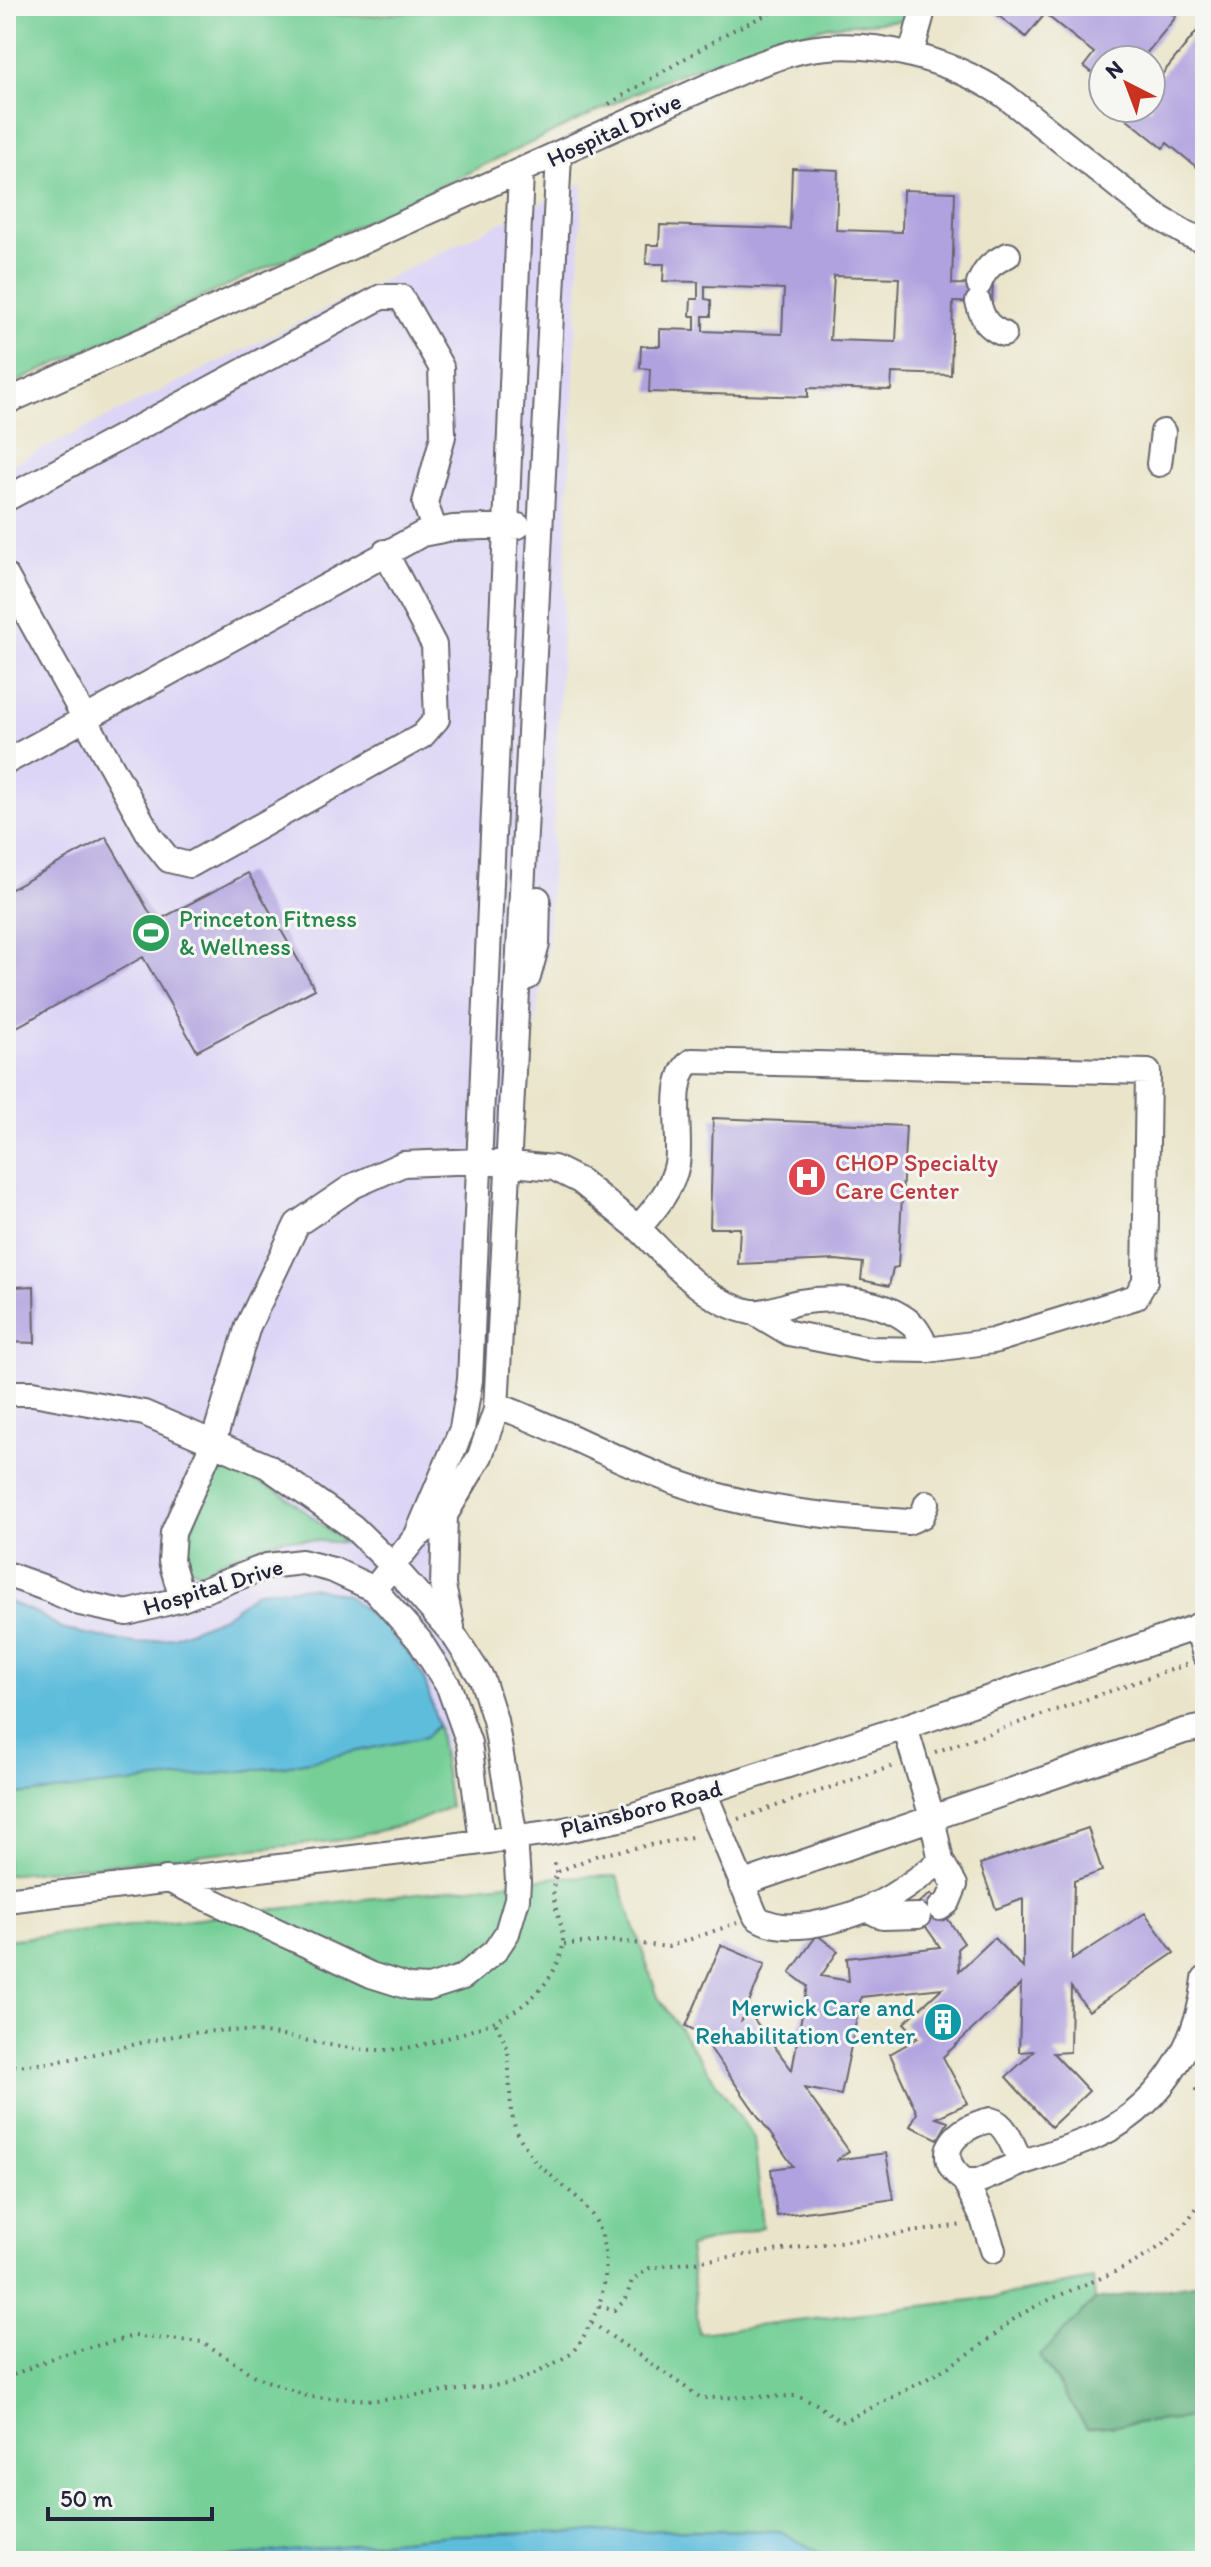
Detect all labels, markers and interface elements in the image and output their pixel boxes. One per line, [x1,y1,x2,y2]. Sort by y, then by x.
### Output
north arrow [1087,44,1167,124]
text: N [1099,55,1129,85]
street label: Hospital Drive [542,86,686,173]
place label: Princeton Fitness & Wellness [179,904,357,961]
sports icon: Princeton Fitness & Wellness [130,912,172,954]
place label: CHOP Specialty Care Center [835,1148,998,1205]
hospital icon: CHOP Specialty Care Center [786,1156,828,1198]
street label: Hospital Drive [139,1551,286,1622]
street label: Plainsboro Road [557,1773,725,1844]
place label: Merwick Care and Rehabilitation Center [695,1993,915,2050]
building icon: Merwick Care and Rehabilitation Center [922,2001,964,2043]
scale bar [48,2471,212,2521]
text: 50 m [60,2484,113,2513]

